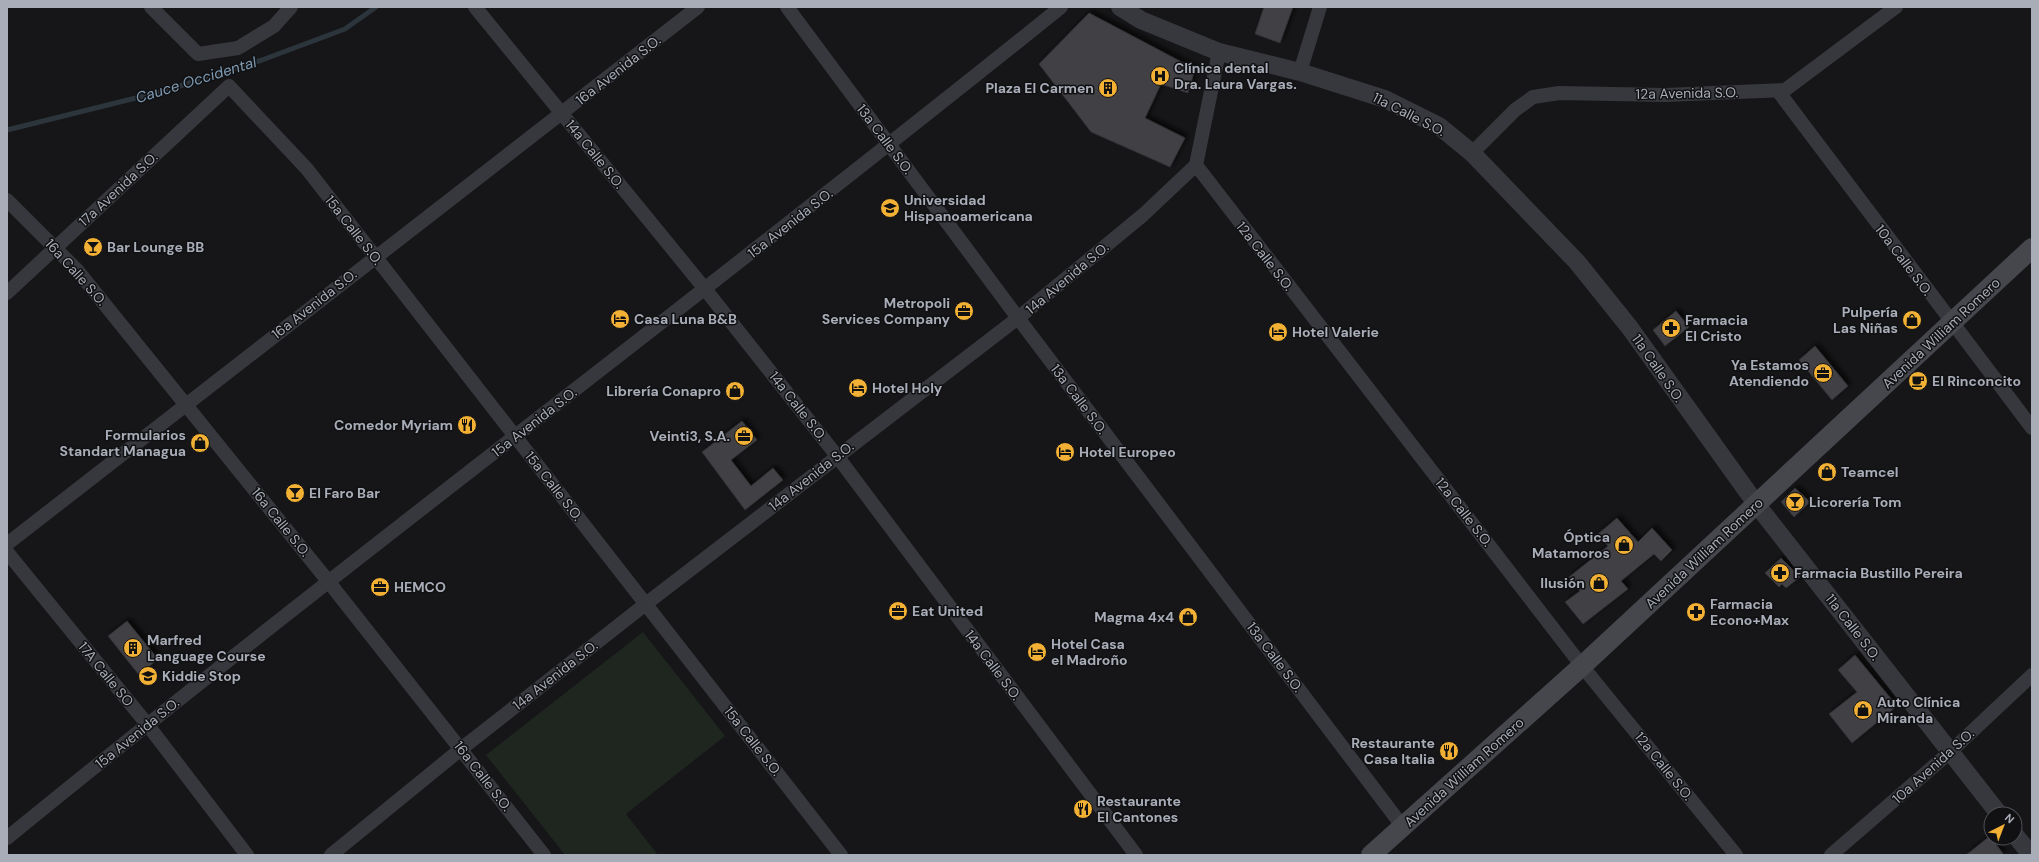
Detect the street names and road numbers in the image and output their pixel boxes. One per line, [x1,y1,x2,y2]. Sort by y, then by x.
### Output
street label: 16a Avenida S.O. [572,31,664,109]
street label: 12a Avenida S.O. [1636,83,1739,103]
street label: 11a Calle S.O. [1370,88,1449,140]
street label: 13a Calle S.O. [853,100,917,178]
street label: 14a Calle S.O. [562,116,628,192]
street label: 17a Avenida S.O. [75,148,161,230]
street label: 15a Avenida S.O. [744,184,836,262]
street label: 15a Calle S.O. [321,192,387,269]
street label: 12a Calle S.O. [1232,218,1298,294]
street label: 10a Calle S.O. [1871,221,1937,299]
street label: 16a Calle S.O. [41,235,111,309]
street label: 14a Avenida S.O. [1022,238,1112,318]
street label: 16a Avenida S.O. [268,265,360,343]
street label: Avenida William Romero [1878,273,2004,393]
street label: 11a Calle S.O. [1628,330,1688,406]
street label: 13a Calle S.O. [1047,360,1111,438]
street label: 14a Calle S.O. [765,368,831,445]
street label: 15a Avenida S.O. [488,383,580,461]
street label: 14a Avenida S.O. [765,437,857,515]
street label: 15a Calle S.O. [521,448,587,525]
street label: 12a Calle S.O. [1431,474,1497,550]
street label: 16a Calle S.O. [248,484,314,560]
street label: Avenida William Romero [1641,493,1767,613]
street label: 11a Calle S.O. [1821,590,1885,664]
street label: 13a Calle S.O. [1243,618,1307,696]
street label: 14a Calle S.O. [961,626,1025,704]
street label: 14a Avenida S.O. [509,636,601,714]
street label: 17A Calle SO [74,638,138,710]
street label: 15a Avenida S.O. [91,693,183,772]
street label: 15a Calle S.O. [720,703,786,780]
street label: Avenida William Romero [1400,713,1528,831]
street label: 10a Avenida S.O. [1888,724,1978,807]
street label: 12a Calle S.O. [1631,728,1697,804]
street label: 16a Calle S.O. [450,737,516,815]

